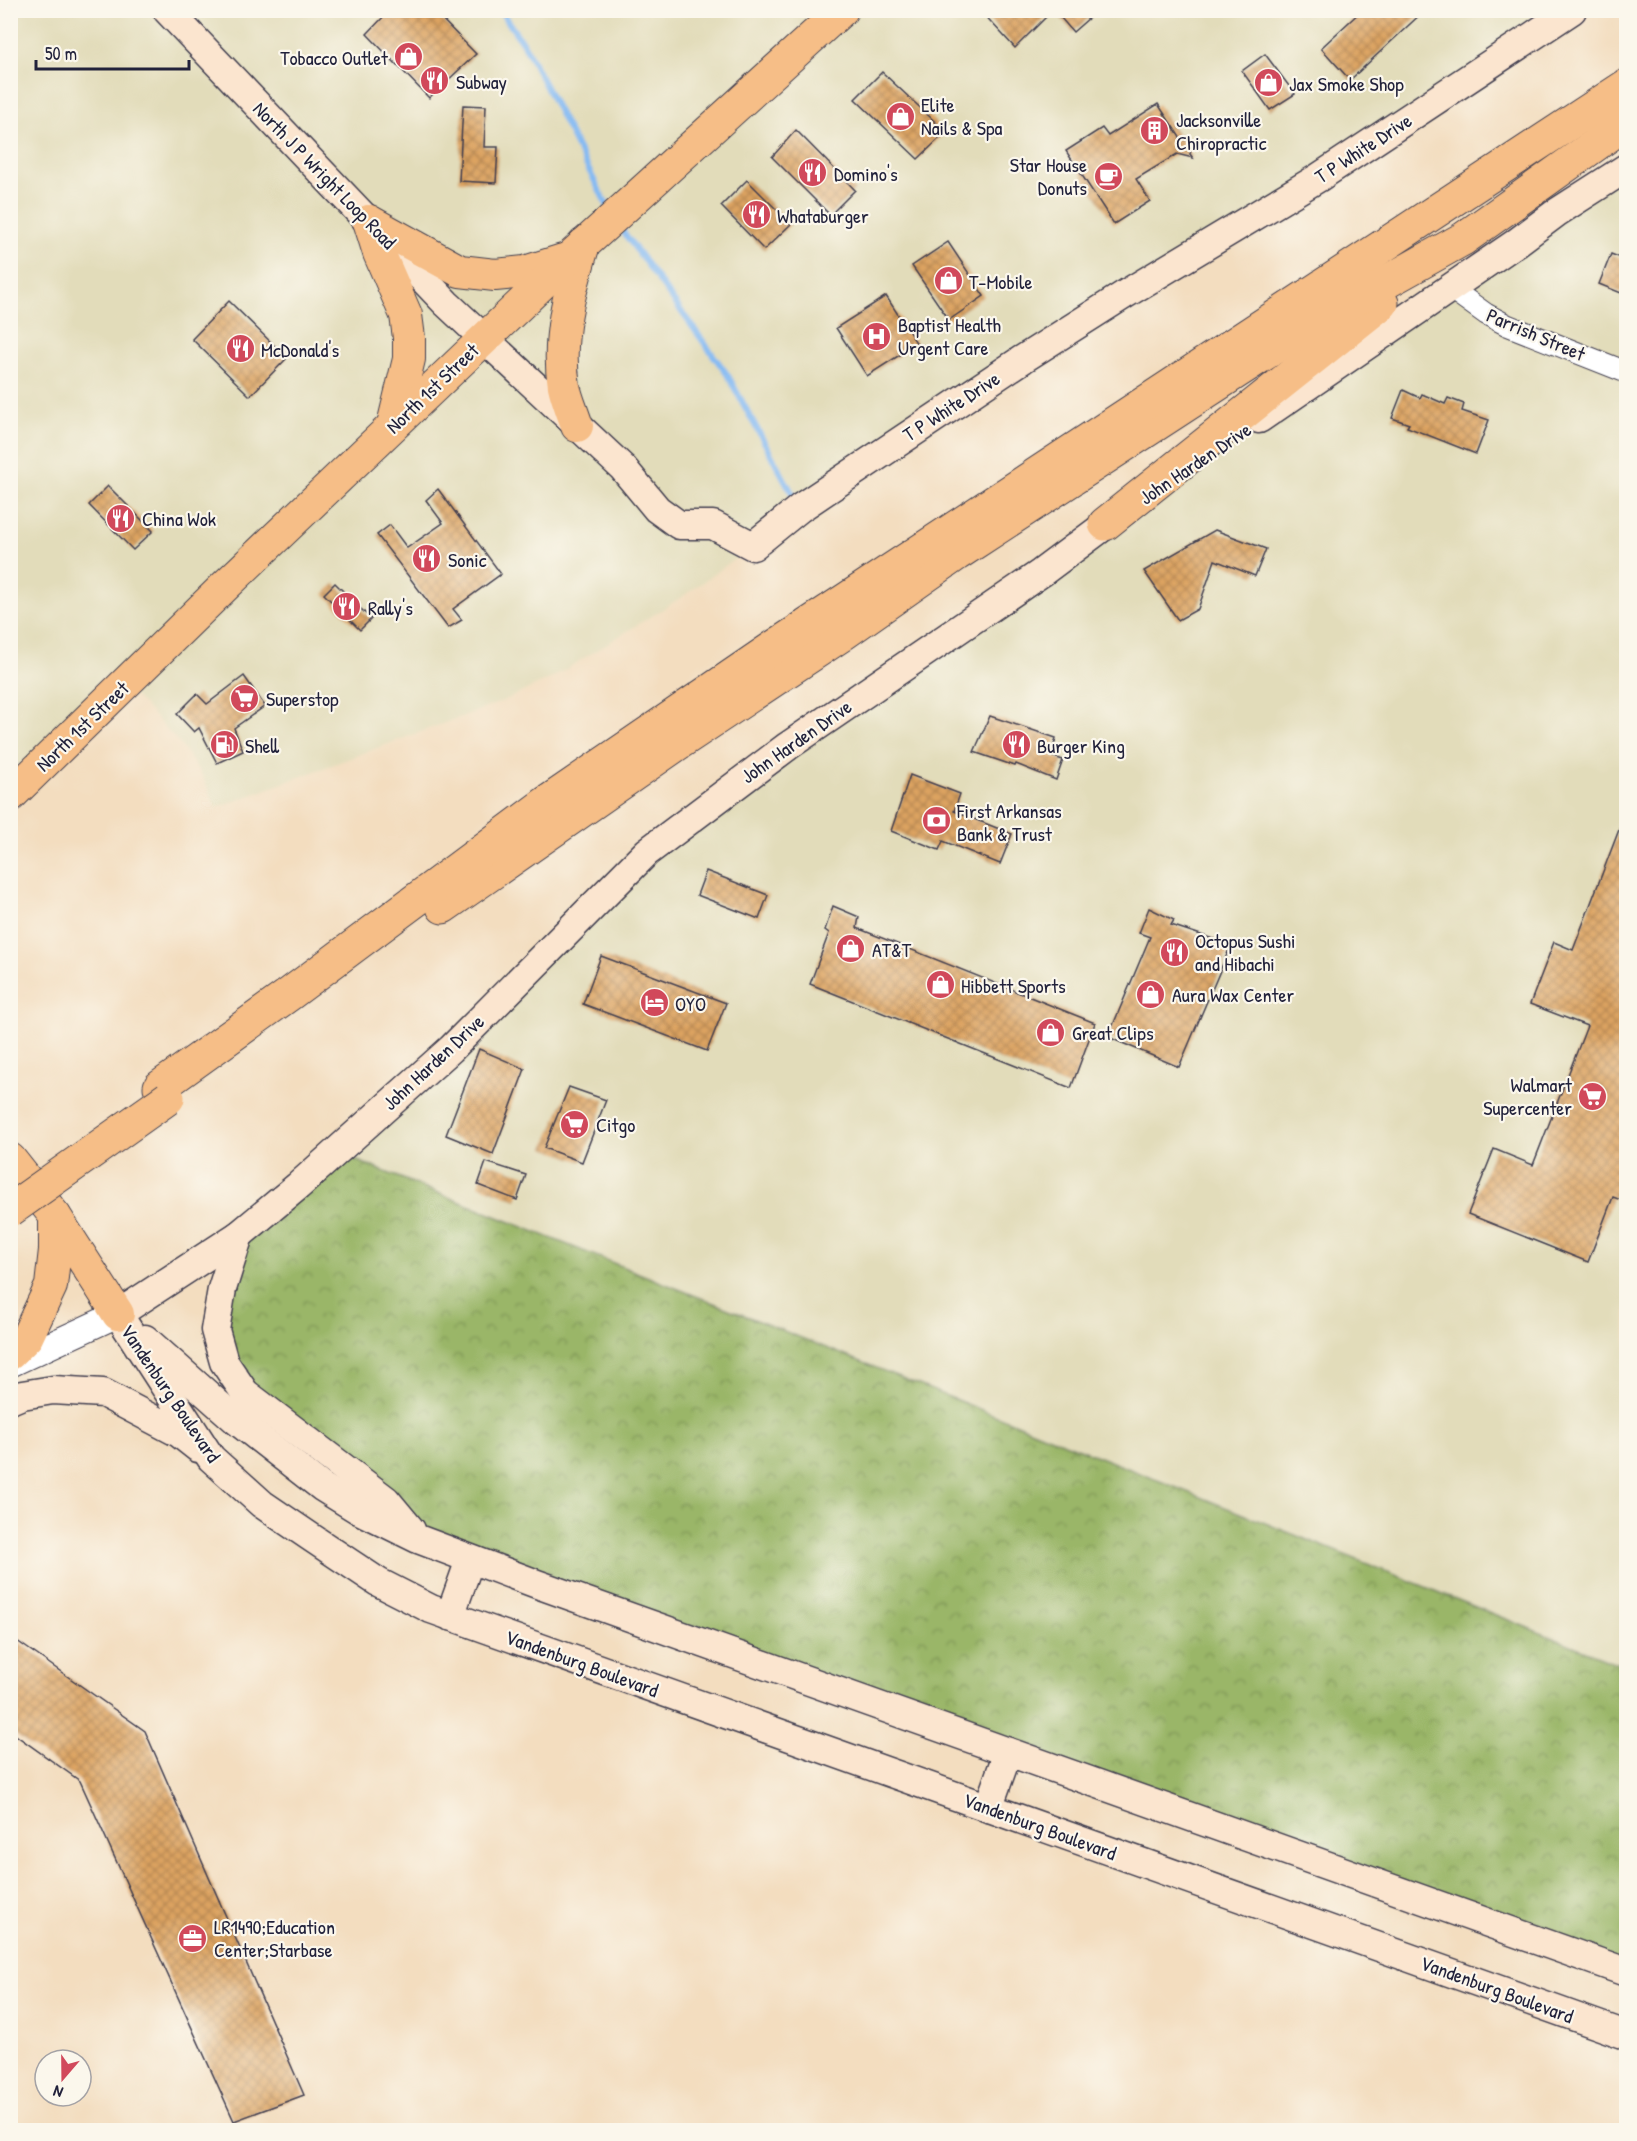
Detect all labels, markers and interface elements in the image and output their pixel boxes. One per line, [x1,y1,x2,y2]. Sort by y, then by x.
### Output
scale bar [36,33,189,71]
text: 50 m [45,41,77,66]
shop icon: Tobacco Outlet [393,41,425,73]
place label: Tobacco Outlet [280,44,389,71]
restaurant icon: Subway [419,65,451,97]
shop icon: Jax Smoke Shop [1252,67,1284,99]
place label: Subway [456,68,507,95]
place label: Jax Smoke Shop [1289,70,1404,97]
place label: Elite Nails & Spa [921,91,1003,141]
street label: North J P Wright Loop Road [247,95,403,255]
shop icon: Elite Nails & Spa [884,100,916,132]
place label: Jacksonville Chiropractic [1176,106,1267,156]
street label: T P White Drive [1309,107,1417,189]
building icon: Jacksonville Chiropractic [1139,115,1171,147]
place label: Star House Donuts [1010,151,1087,201]
restaurant icon: Domino's [797,157,829,189]
place label: Domino's [834,160,898,187]
cafe icon: Star House Donuts [1092,160,1124,192]
restaurant icon: Whataburger [740,199,772,231]
place label: Whataburger [777,202,869,229]
shop icon: T-Mobile [932,265,964,297]
place label: T-Mobile [969,268,1032,295]
street label: Parrish Street [1483,301,1590,367]
place label: Baptist Health Urgent Care [898,311,1001,361]
hospital icon: Baptist Health Urgent Care [861,320,893,352]
restaurant icon: McDonald's [224,333,256,365]
place label: McDonald's [261,336,339,363]
street label: North 1st Street [380,336,485,439]
street label: T P White Drive [897,365,1005,447]
street label: John Harden Drive [1134,416,1256,510]
restaurant icon: China Wok [105,502,137,534]
place label: China Wok [142,505,216,532]
restaurant icon: Sonic [411,543,443,575]
place label: Sonic [448,546,487,573]
restaurant icon: Rally's [331,591,363,623]
place label: Rally's [368,594,413,621]
street label: North 1st Street [30,674,135,777]
supermarket icon: Superstop [229,682,261,714]
place label: Superstop [266,685,339,712]
street label: John Harden Drive [735,693,857,789]
fuel station icon: Shell [208,729,240,761]
restaurant icon: Burger King [1000,729,1032,761]
place label: Shell [245,732,280,759]
place label: Burger King [1037,732,1125,759]
place label: First Arkansas Bank & Trust [956,797,1062,847]
bank icon: First Arkansas Bank & Trust [920,805,952,837]
place label: Octopus Sushi and Hibachi [1195,927,1295,977]
shop icon: AT&T [835,933,867,965]
place label: AT&T [872,936,912,963]
restaurant icon: Octopus Sushi and Hibachi [1158,936,1190,968]
shop icon: Hibbett Sports [924,969,956,1001]
place label: Hibbett Sports [961,972,1066,999]
shop icon: Aura Wax Center [1135,978,1167,1010]
place label: Aura Wax Center [1172,981,1294,1008]
hotel icon: OYO [638,987,670,1019]
place label: OYO [675,990,706,1017]
street label: John Harden Drive [376,1008,490,1116]
shop icon: Great Clips [1035,1016,1067,1048]
place label: Great Clips [1072,1019,1154,1046]
place label: Walmart Supercenter [1483,1071,1573,1121]
supermarket icon: Walmart Supercenter [1577,1080,1609,1112]
supermarket icon: Citgo [559,1108,591,1140]
place label: Citgo [596,1111,635,1138]
street label: Vandenburg Boulevard [115,1319,227,1468]
street label: Vandenburg Boulevard [502,1623,663,1703]
street label: Vandenburg Boulevard [960,1786,1121,1866]
place label: LR1490;Education Center;Starbase [214,1913,335,1963]
office icon: LR1490;Education Center;Starbase [177,1922,209,1954]
street label: Vandenburg Boulevard [1417,1949,1578,2029]
north arrow [33,2048,93,2108]
text: N [50,2080,66,2104]

